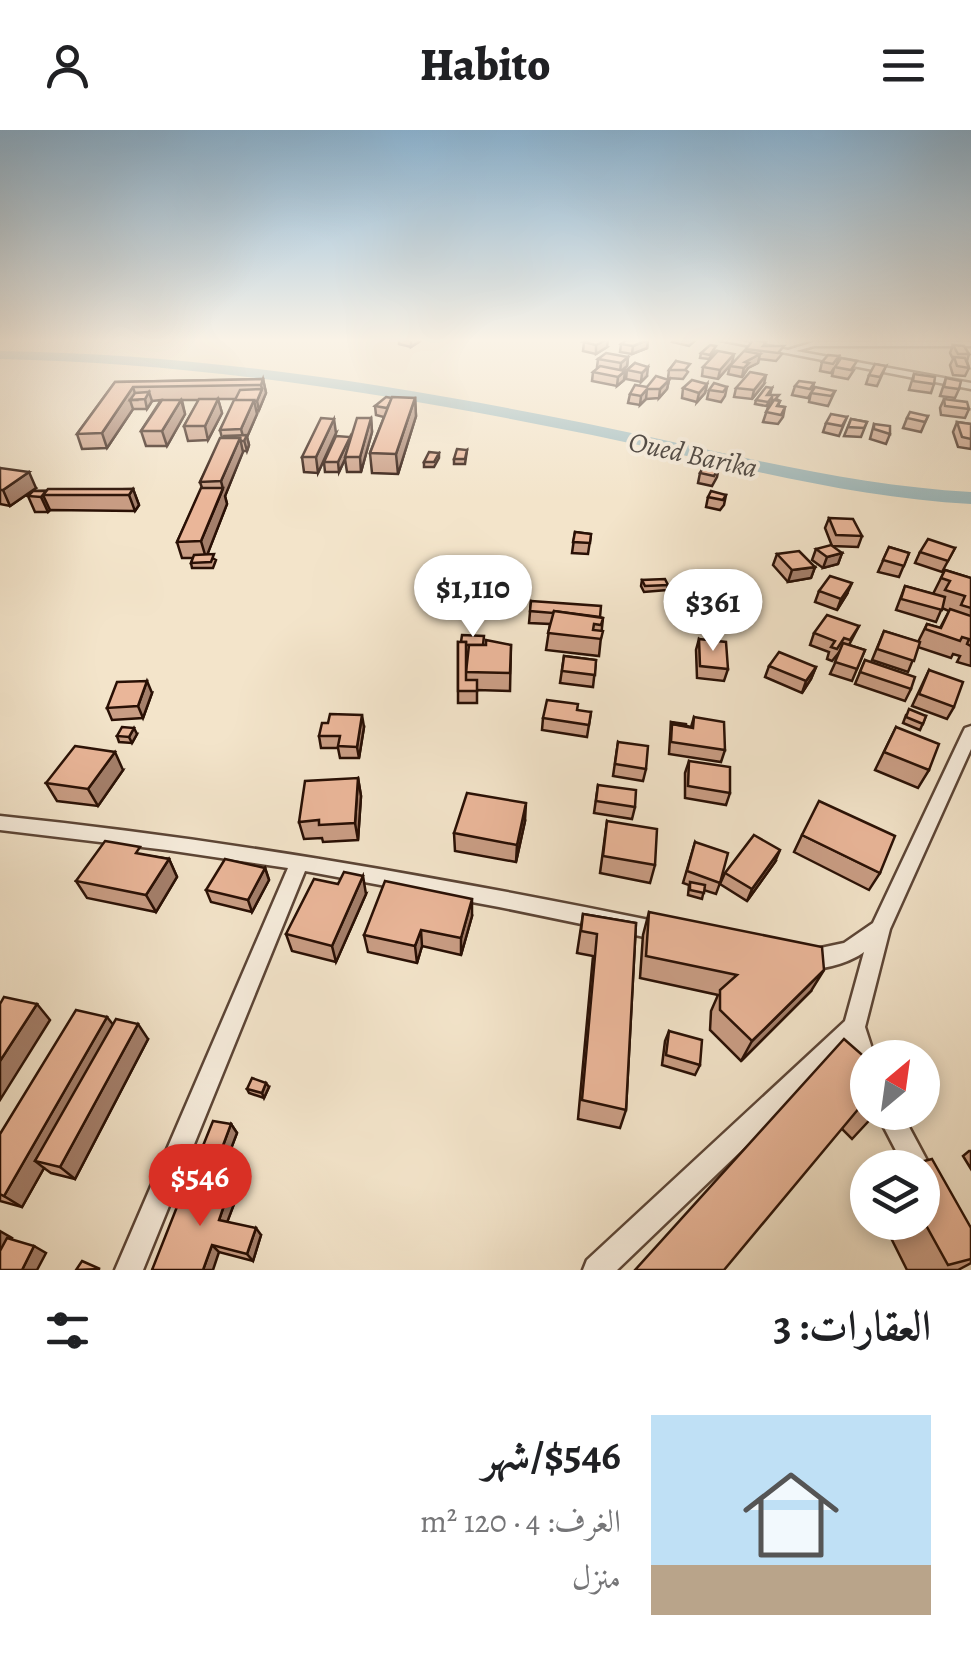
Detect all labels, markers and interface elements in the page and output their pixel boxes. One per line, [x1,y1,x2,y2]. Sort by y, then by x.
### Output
text: Habito [420,34,551,96]
icon: person [40,38,95,93]
icon: menu [876,38,931,93]
water label: Oued Barika [625,423,761,487]
pin: $1,110 [392,555,554,640]
text: $1,110 [436,565,510,609]
pin: $361 [654,569,772,654]
text: $361 [685,579,741,623]
north arrow [850,1040,940,1130]
map controls [850,1040,940,1240]
pin: $546 [141,1144,259,1229]
button: layers [850,1150,940,1240]
text: $546 [171,1154,229,1198]
text: العقارات: 3 [774,1297,931,1354]
icon: filters [40,1303,95,1358]
text: $546/شهر [482,1426,621,1483]
icon: home [731,1455,851,1575]
text: الغرف: 4 · 120 m² [420,1499,621,1543]
text: منزل [572,1555,621,1599]

